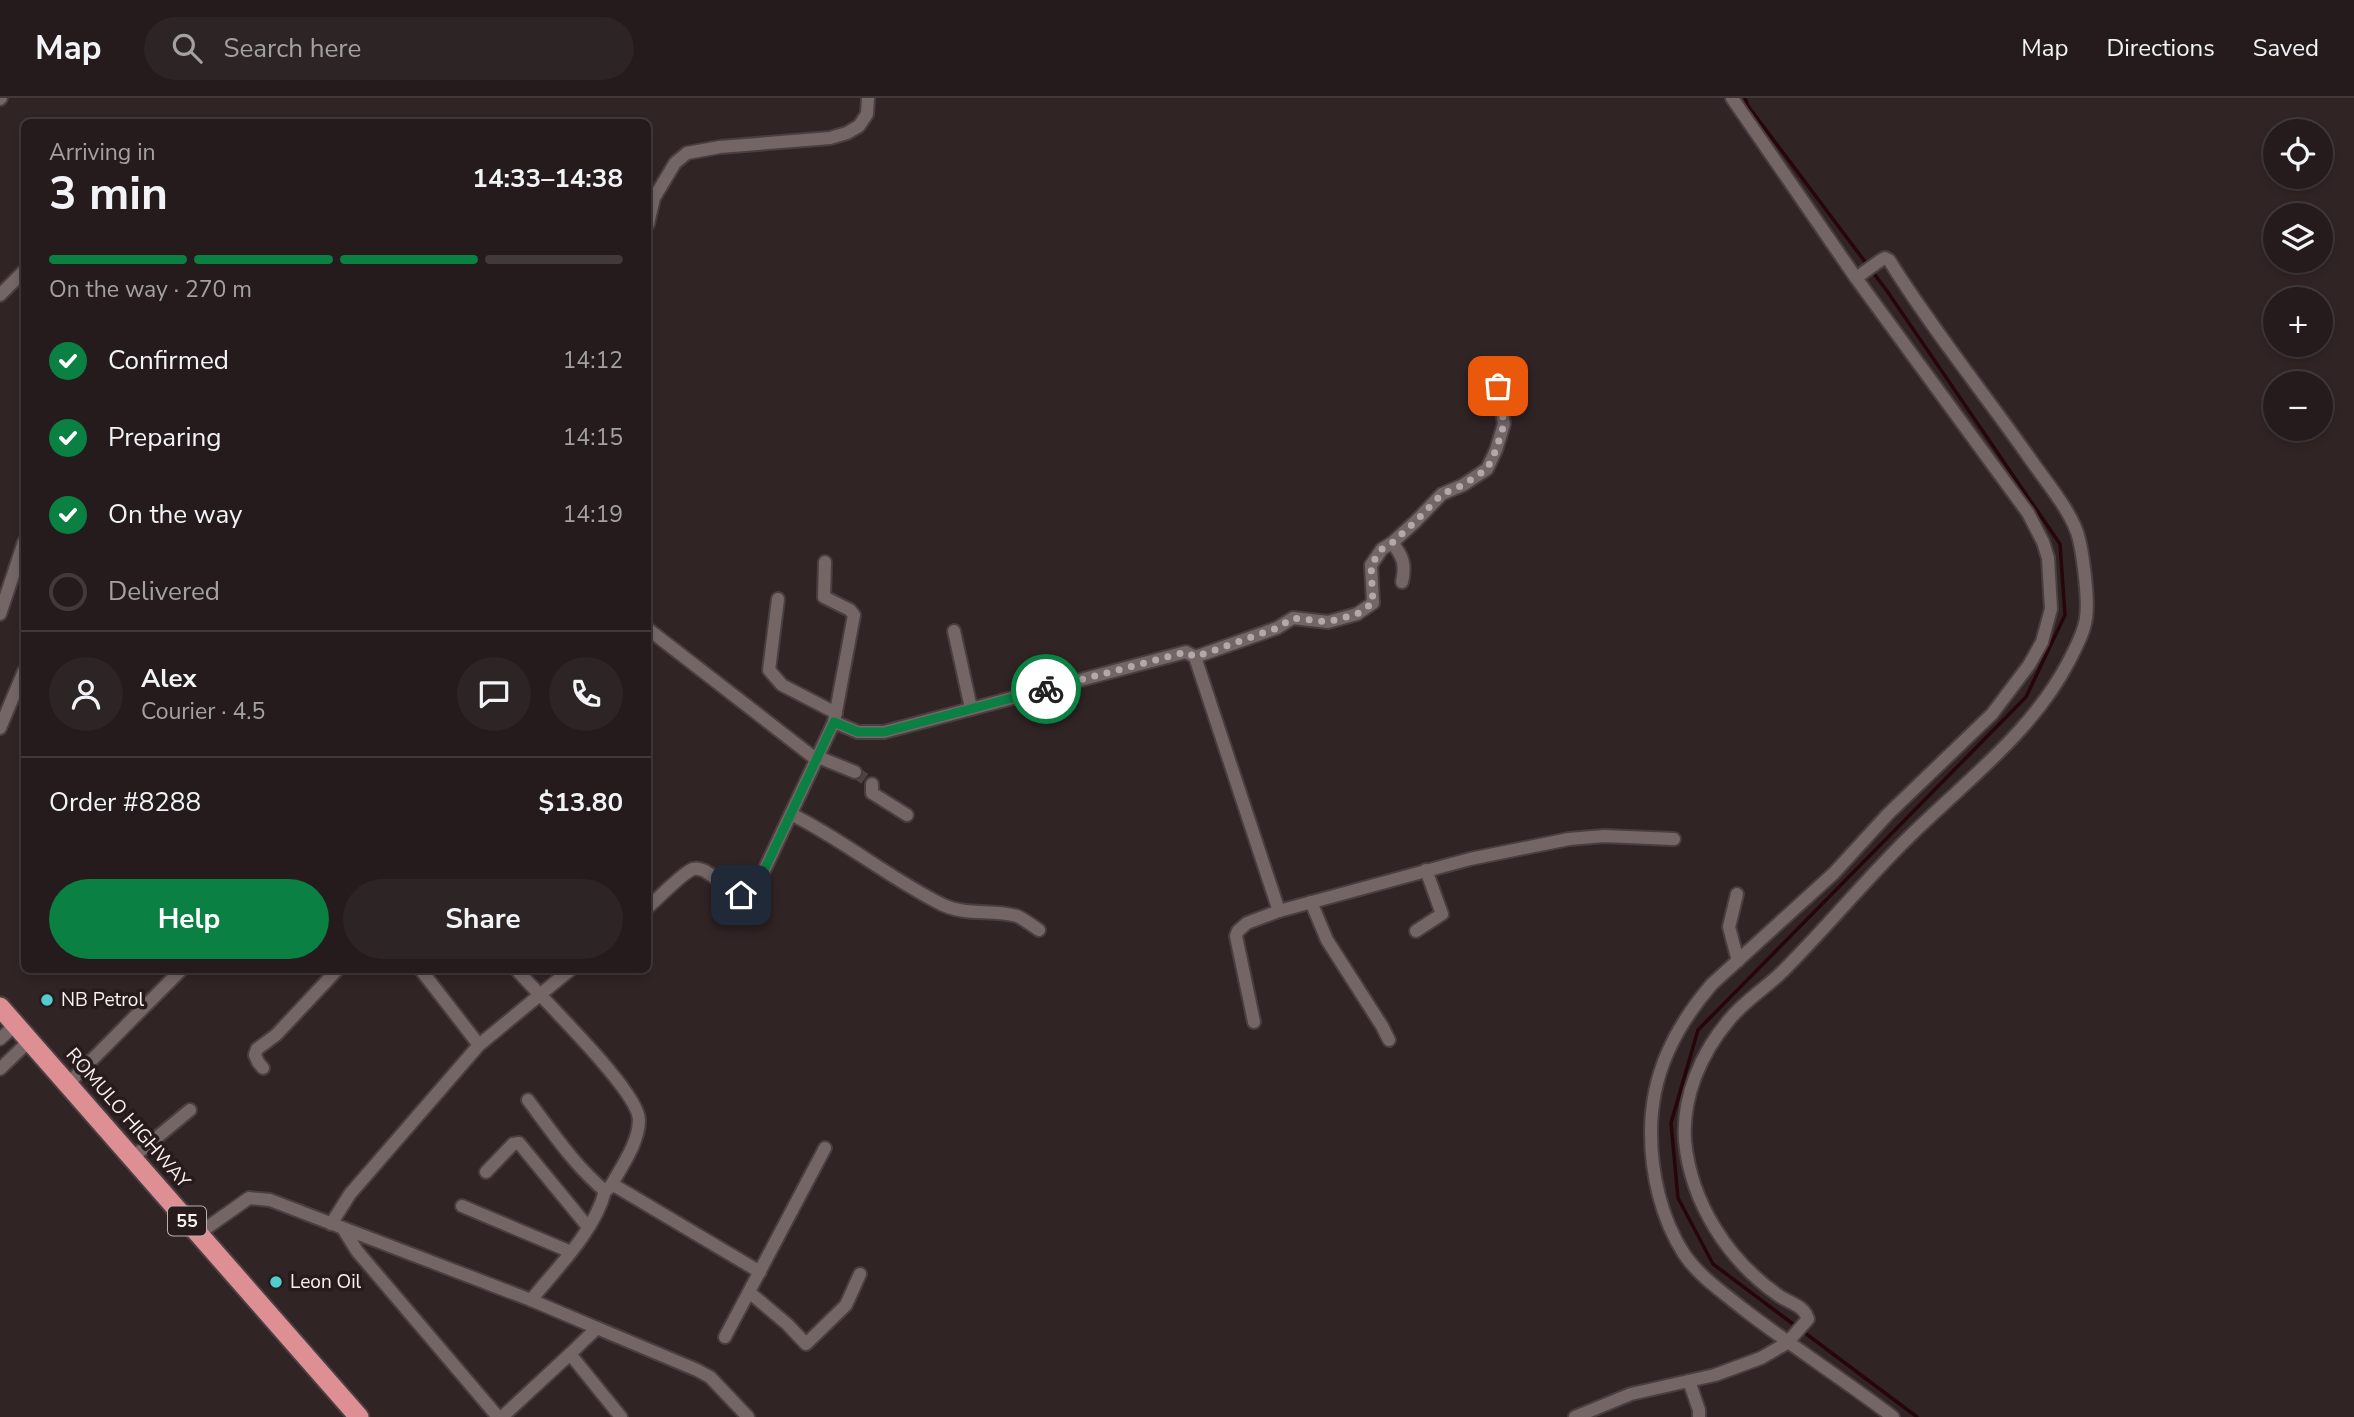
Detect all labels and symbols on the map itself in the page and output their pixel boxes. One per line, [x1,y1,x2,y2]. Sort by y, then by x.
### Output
pin [1468,356,1528,416]
courier [1011,654,1081,724]
pin [711,865,771,925]
place label: NB Petrol [61,987,144,1013]
marker: NB Petrol [39,992,55,1008]
street label: ROMULO HIGHWAY [60,1042,197,1194]
road number: 55 [168,1206,206,1236]
place label: Leon Oil [290,1269,362,1295]
marker: Leon Oil [268,1274,284,1290]

